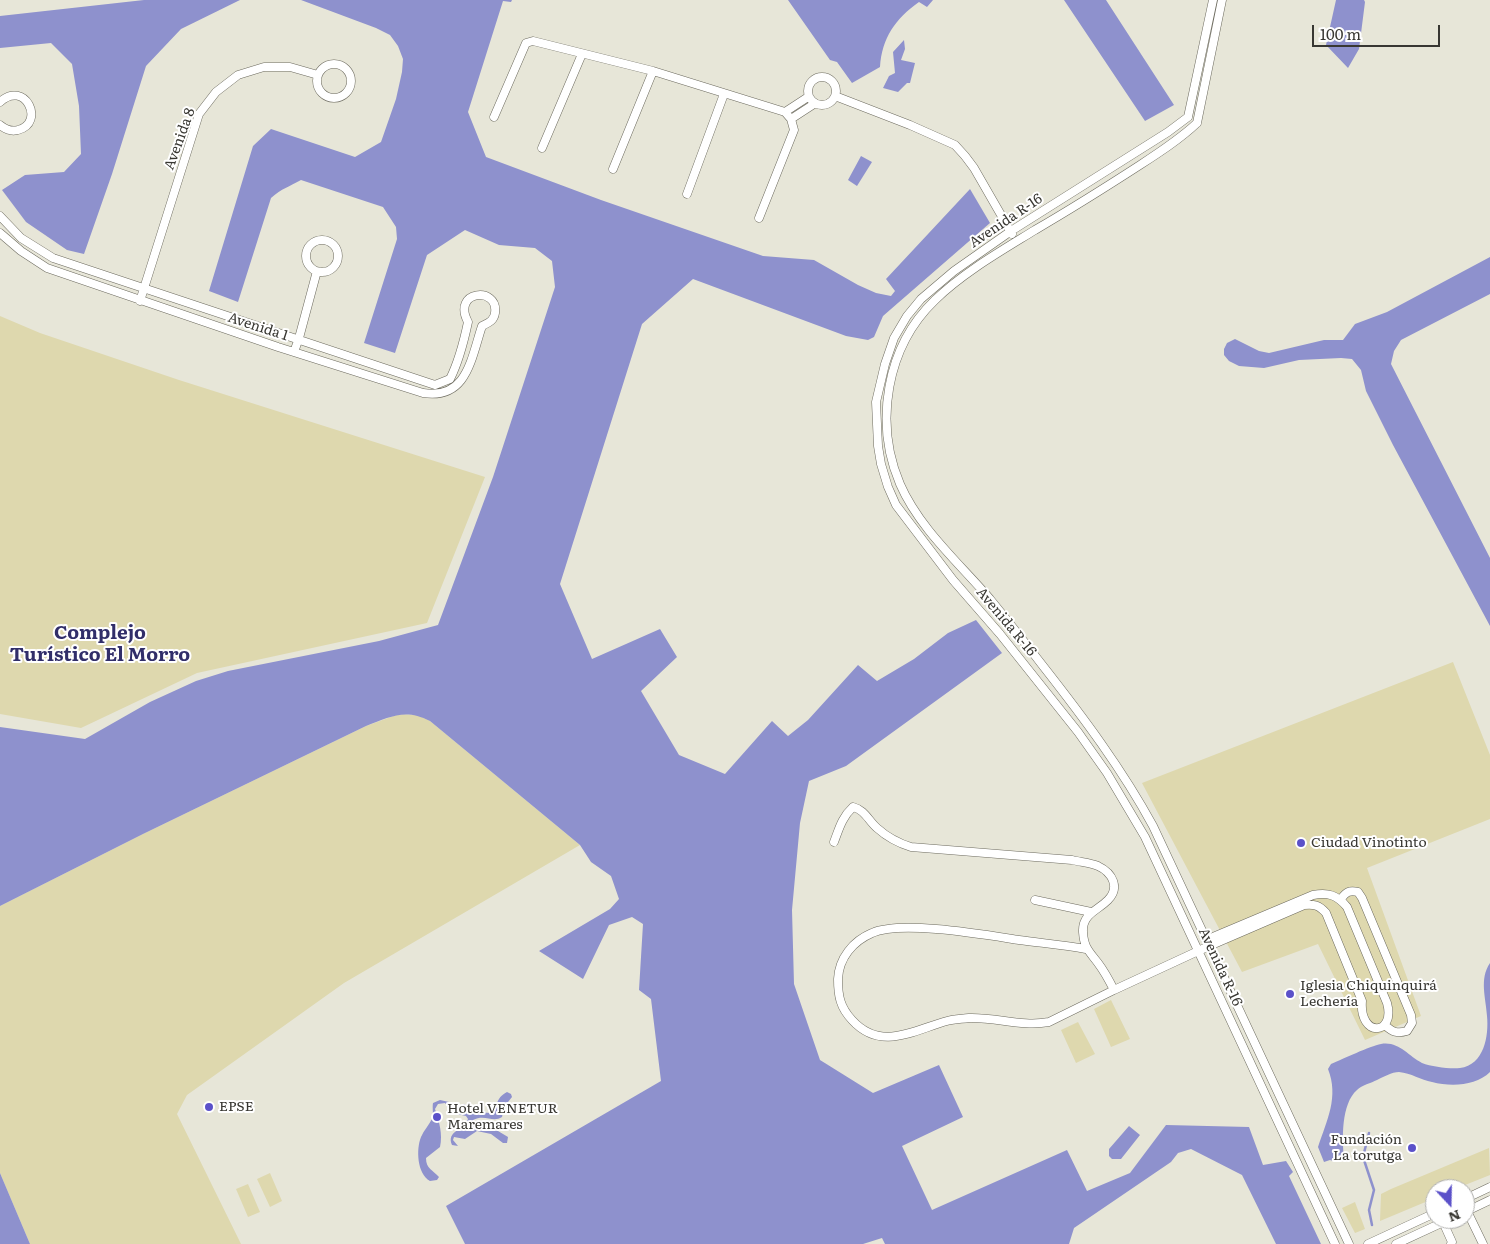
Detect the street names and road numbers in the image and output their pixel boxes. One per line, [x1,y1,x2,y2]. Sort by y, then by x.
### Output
street label: Avenida 8 [161,106,199,172]
street label: Avenida R-16 [966,190,1046,252]
street label: Avenida 1 [226,309,290,345]
street label: Avenida R-16 [972,584,1040,660]
street label: Avenida R-16 [1195,925,1245,1009]

